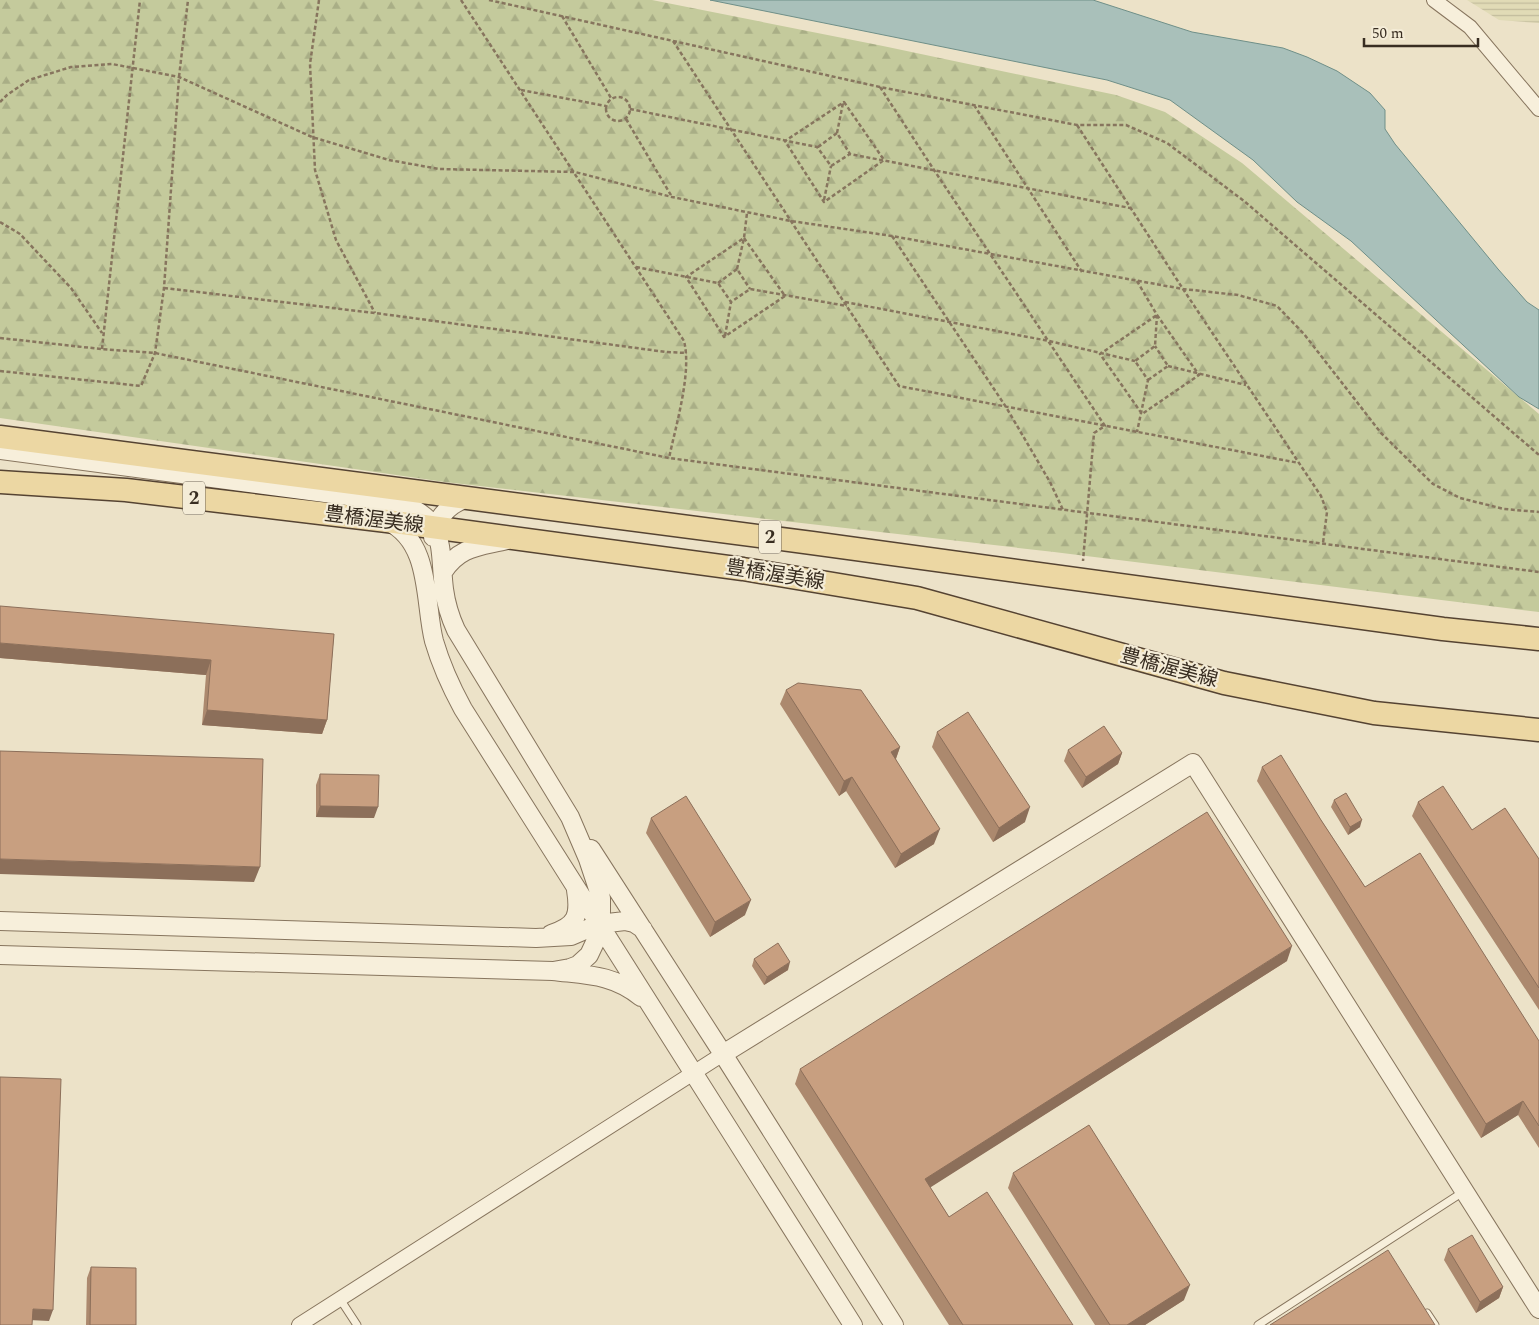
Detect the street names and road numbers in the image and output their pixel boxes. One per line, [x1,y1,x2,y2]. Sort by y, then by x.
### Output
road number: 2 [183,482,205,514]
street label: 豊橋渥美線 [323,499,425,541]
road number: 2 [759,520,781,554]
street label: 豊橋渥美線 [723,552,827,598]
street label: 豊橋渥美線 [1117,641,1221,695]

